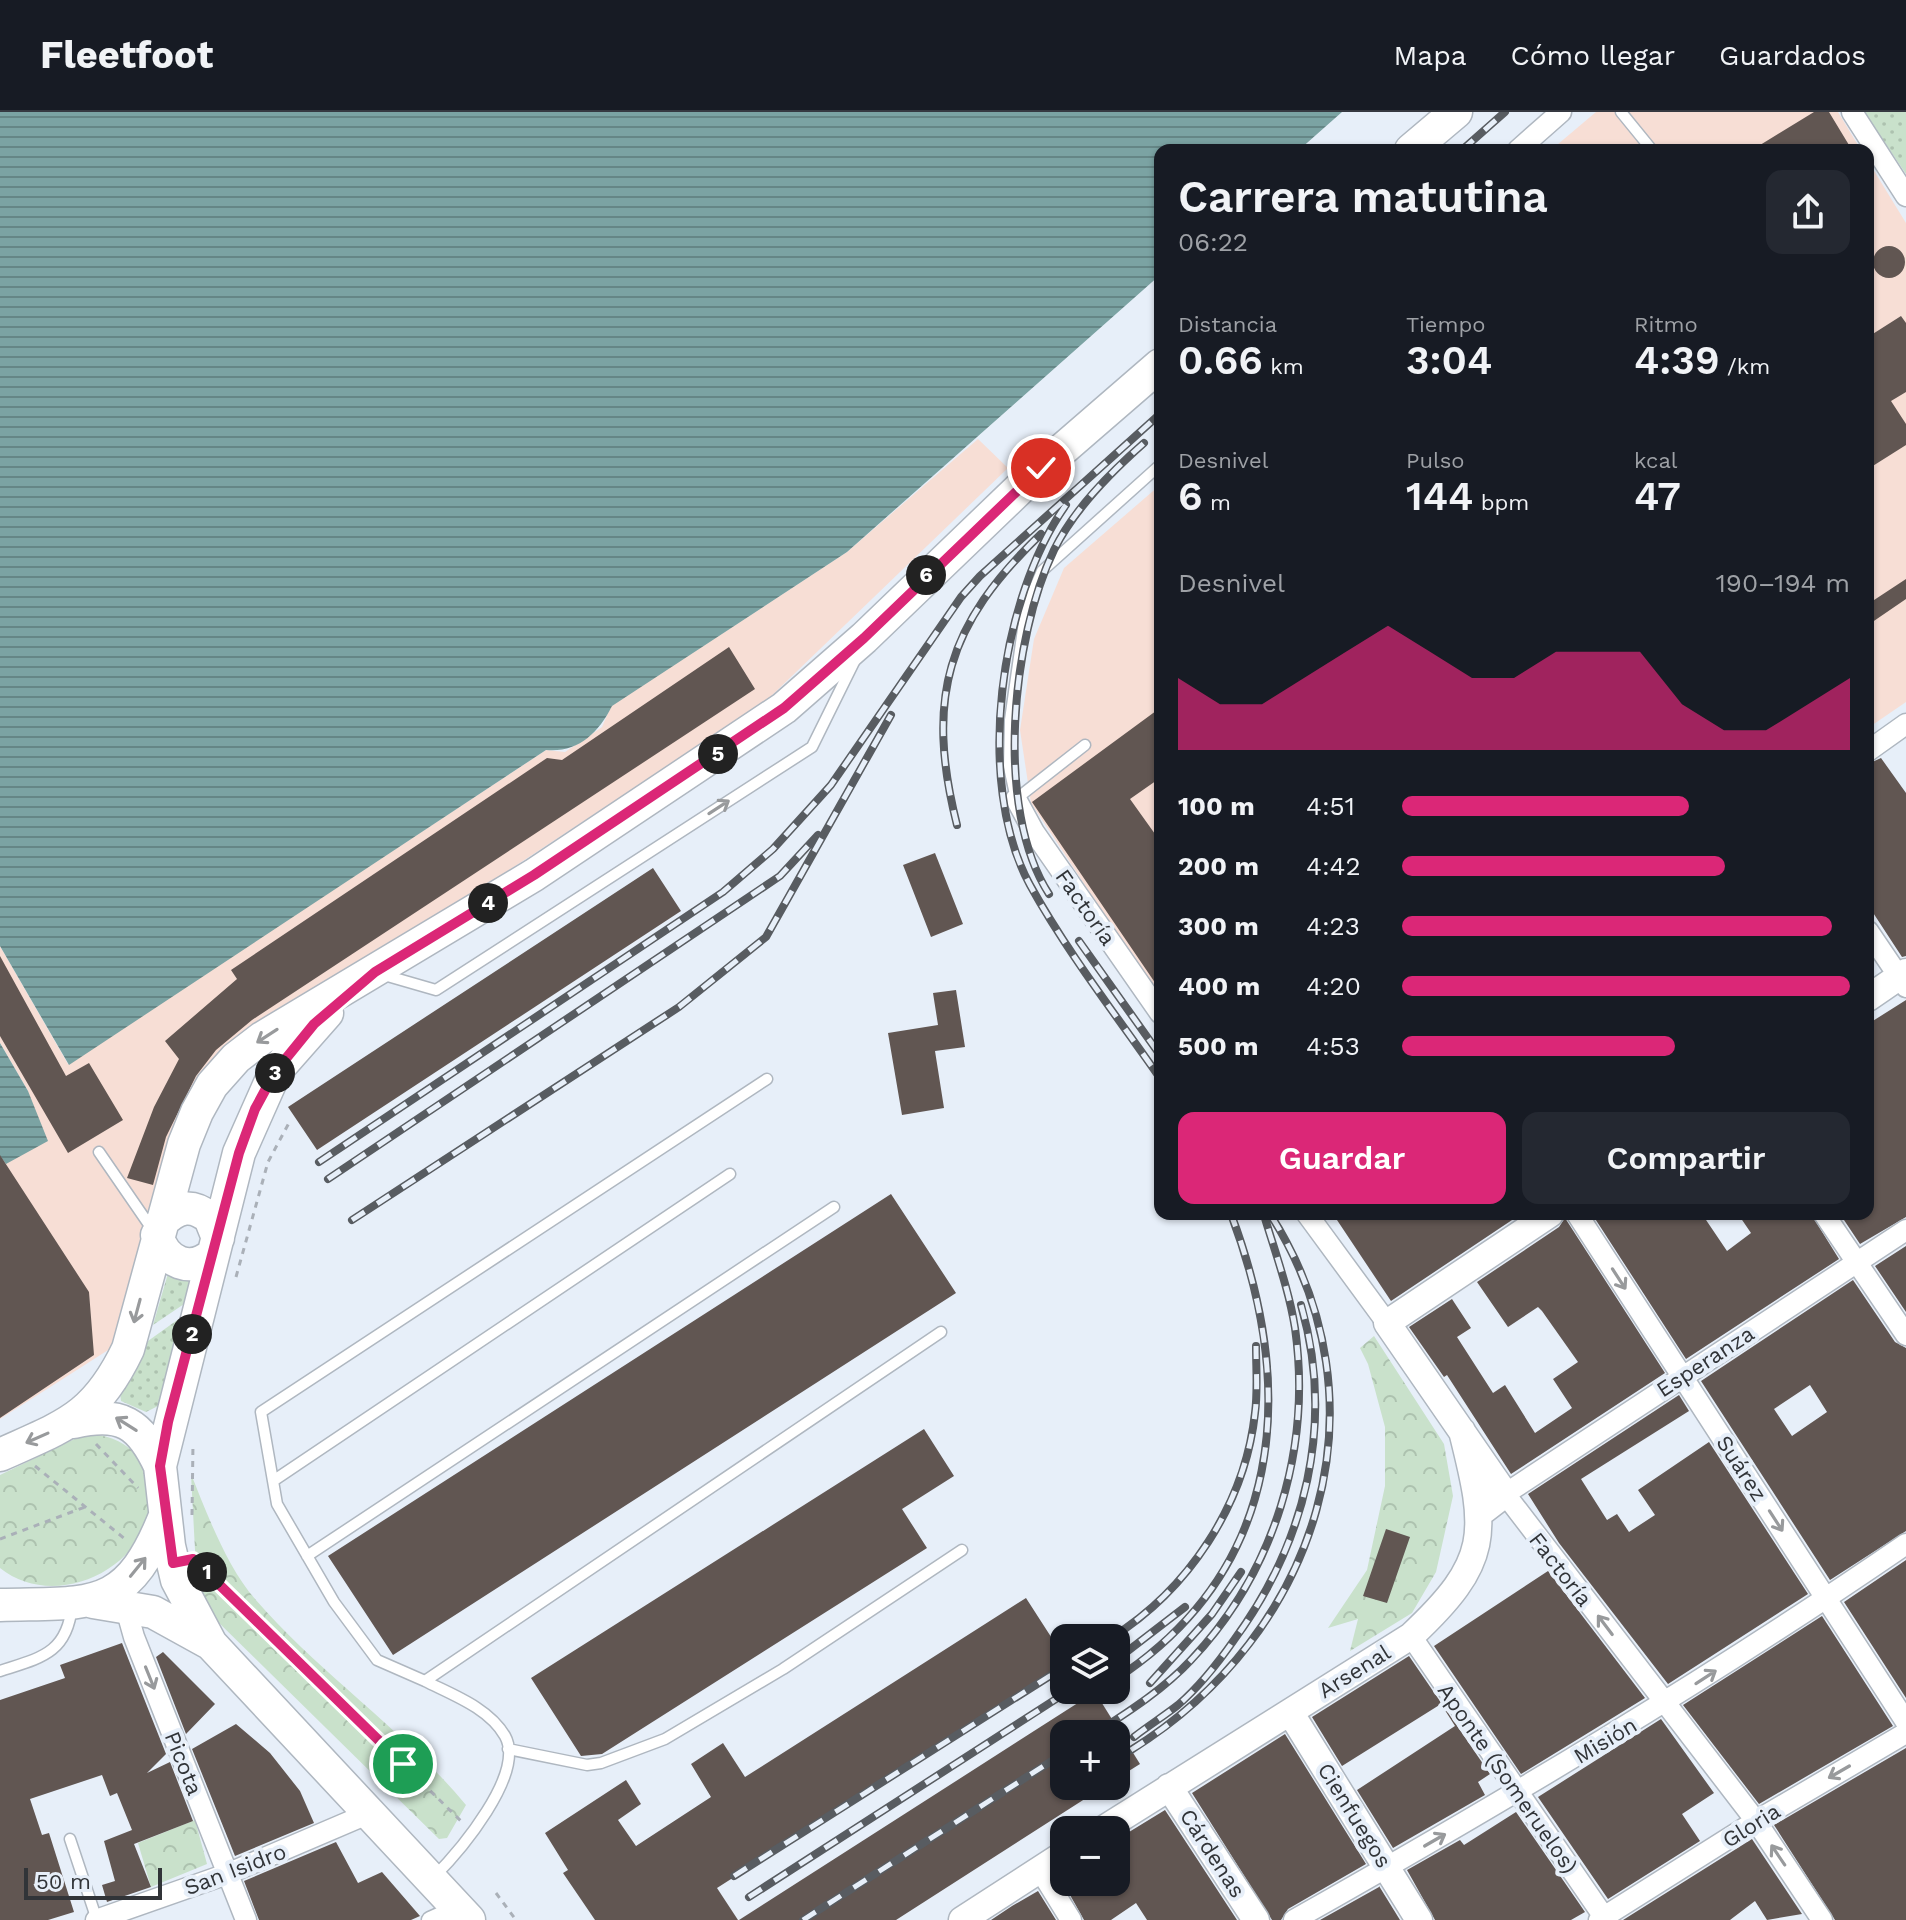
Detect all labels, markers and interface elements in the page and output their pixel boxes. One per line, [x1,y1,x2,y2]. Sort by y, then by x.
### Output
text: Fleetfoot [40,33,213,77]
text: Mapa [1394,39,1467,72]
text: Cómo llegar [1511,39,1675,72]
text: Guardados [1719,39,1866,72]
button: share [1766,170,1850,254]
text: Carrera matutina [1178,171,1548,223]
text: 06:22 [1178,227,1248,257]
text: Distancia [1178,312,1277,337]
text: Tiempo [1406,312,1485,337]
text: Ritmo [1634,312,1698,337]
text: 0.66 [1178,337,1263,384]
text: 3:04 [1406,337,1492,384]
text: 4:39 [1634,337,1720,384]
text: km [1263,354,1304,379]
text: /km [1720,354,1770,379]
pin [1007,434,1075,502]
icon: check [1019,446,1063,490]
text: Desnivel [1178,448,1269,473]
text: Pulso [1406,448,1465,473]
text: kcal [1634,448,1678,473]
text: 6 [1178,473,1203,520]
text: 144 [1406,473,1473,520]
text: 47 [1634,473,1681,520]
text: m [1203,490,1231,515]
text: bpm [1473,490,1529,515]
pin: 6 [906,555,946,595]
text: 6 [919,562,933,587]
text: Desnivel [1178,568,1285,598]
text: 190–194 m [1716,568,1850,598]
pin: 5 [698,734,738,774]
text: 5 [712,741,724,766]
text: 100 m [1178,791,1255,821]
text: 4:51 [1306,791,1355,821]
one-way arrow [707,799,730,815]
text: 200 m [1178,851,1259,881]
text: 4:42 [1306,851,1361,881]
street label: Factoría [1050,865,1121,950]
pin: 4 [468,883,508,923]
text: 4 [481,890,495,915]
text: 300 m [1178,911,1259,941]
text: 4:23 [1306,911,1360,941]
text: 400 m [1178,971,1260,1001]
text: 4:20 [1306,971,1361,1001]
one-way arrow [256,1028,278,1044]
text: 500 m [1178,1031,1259,1061]
text: 4:53 [1306,1031,1360,1061]
pin: 3 [255,1053,295,1093]
text: 3 [268,1060,282,1085]
button: Guardar [1178,1112,1506,1204]
button: Compartir [1522,1112,1850,1204]
one-way arrow [1611,1268,1628,1290]
one-way arrow [129,1298,144,1323]
pin: 2 [172,1314,212,1354]
text: 2 [185,1321,199,1346]
street label: Esperanza [1652,1321,1759,1402]
one-way arrow [115,1416,138,1432]
street label: Suárez [1711,1431,1772,1506]
one-way arrow [25,1432,50,1447]
one-way arrow [1768,1509,1784,1532]
street label: Factoría [1524,1527,1597,1611]
pin: 1 [187,1552,227,1592]
one-way arrow [129,1557,147,1578]
text: 1 [202,1559,212,1584]
one-way arrow [1597,1615,1614,1636]
map controls [1050,1624,1130,1896]
button: layers [1050,1624,1130,1704]
street label: Arsenal [1314,1639,1395,1703]
one-way arrow [144,1665,158,1690]
one-way arrow [1694,1668,1717,1684]
street label: Aponte (Someruelos) [1433,1679,1583,1878]
street label: Misión [1569,1712,1641,1769]
button: + [1050,1720,1130,1800]
street label: Picota [160,1728,208,1799]
pin [369,1730,437,1798]
icon: arrive [381,1742,425,1786]
street label: Cienfuegos [1313,1758,1397,1872]
one-way arrow [1828,1764,1851,1780]
street label: Gloria [1718,1798,1785,1853]
street label: Cárdenas [1175,1804,1250,1902]
button: − [1050,1816,1130,1896]
one-way arrow [1423,1832,1447,1847]
street label: San Isidro [181,1839,290,1900]
one-way arrow [1770,1845,1787,1867]
scale bar [24,1864,162,1900]
text: 50 m [36,1869,91,1894]

